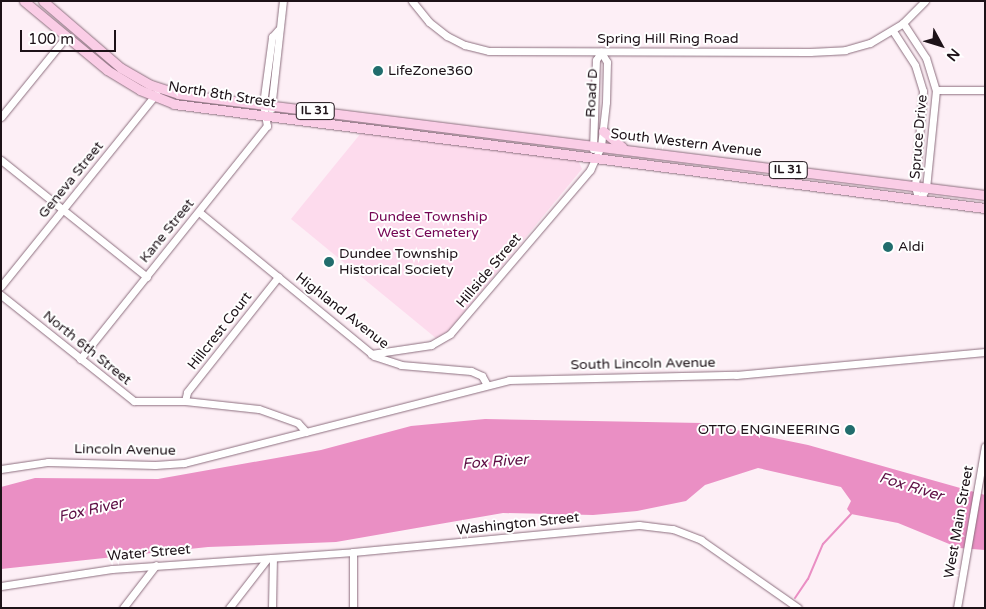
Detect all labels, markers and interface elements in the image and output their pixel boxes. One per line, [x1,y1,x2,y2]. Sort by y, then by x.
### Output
scale bar [22,20,119,52]
north arrow [916,20,966,70]
text: 100 m [28,30,74,48]
street label: Spring Hill Ring Road [597,31,739,47]
text: N [943,45,963,64]
place label: LifeZone360 [388,63,473,79]
marker: LifeZone360 [372,65,384,77]
street label: Road D [582,68,602,118]
street label: North 8th Street [167,78,277,112]
street label: Spruce Drive [907,94,931,180]
road number: IL 31 [295,102,335,120]
street label: South Western Avenue [609,125,763,161]
street label: Geneva Street [35,138,107,222]
road number: IL 31 [768,160,808,180]
street label: Kane Street [136,196,198,266]
park label: Dundee Township West Cemetery [369,209,487,242]
street label: Hillside Street [453,231,525,311]
place label: Aldi [898,239,924,255]
marker: Aldi [882,241,894,253]
place label: Dundee Township Historical Society [339,246,458,278]
marker: Dundee Township Historical Society [323,256,335,268]
street label: Highland Avenue [292,269,392,353]
street label: Hillcrest Court [184,289,256,373]
street label: North 6th Street [39,307,135,389]
street label: South Lincoln Avenue [570,354,716,374]
place label: OTTO ENGINEERING [698,422,840,438]
marker: OTTO ENGINEERING [844,424,856,436]
street label: Lincoln Avenue [74,441,176,459]
water label: Fox River [461,451,529,473]
street label: West Main Street [941,464,977,580]
water label: Fox River [877,469,945,505]
water label: Fox River [57,494,125,526]
street label: Washington Street [456,509,580,539]
street label: Water Street [107,541,191,565]

